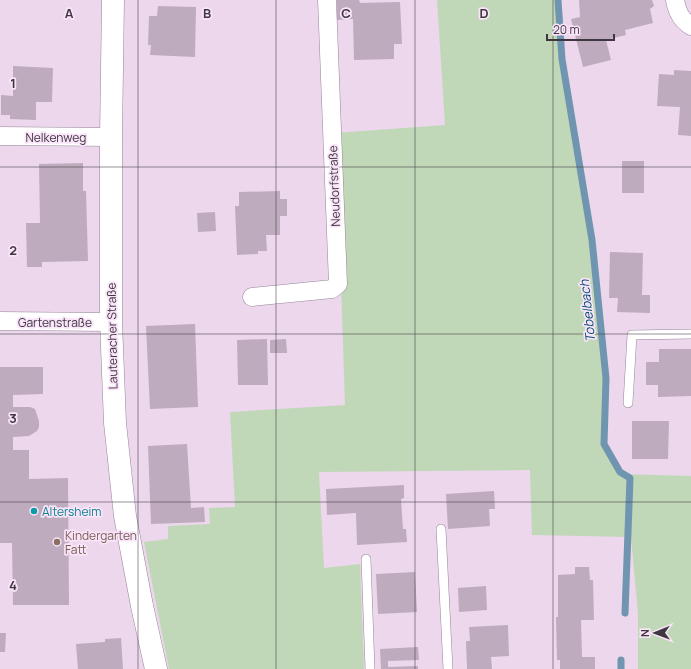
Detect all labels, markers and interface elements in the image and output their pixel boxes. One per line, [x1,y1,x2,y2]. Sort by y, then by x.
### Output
text: A [65,4,74,22]
text: B [203,4,211,22]
text: C [341,4,351,22]
text: D [479,4,489,22]
scale bar [547,16,614,42]
text: 20 m [553,21,580,38]
text: 1 [10,74,16,92]
street label: Nelkenweg [26,129,86,146]
street label: Neudorfstraße [324,145,344,227]
text: 2 [9,241,17,259]
water label: Tobelbach [575,278,599,343]
street label: Lauteracher Straße [103,282,121,390]
street label: Gartenstraße [18,314,92,331]
text: 3 [9,409,17,427]
place label: Altersheim [42,503,102,520]
marker: Altersheim [29,506,39,516]
place label: Kindergarten Fatt [65,527,137,558]
marker: Kindergarten Fatt [52,537,62,547]
text: 4 [9,576,17,594]
north arrow [635,613,675,653]
text: N [637,629,652,637]

